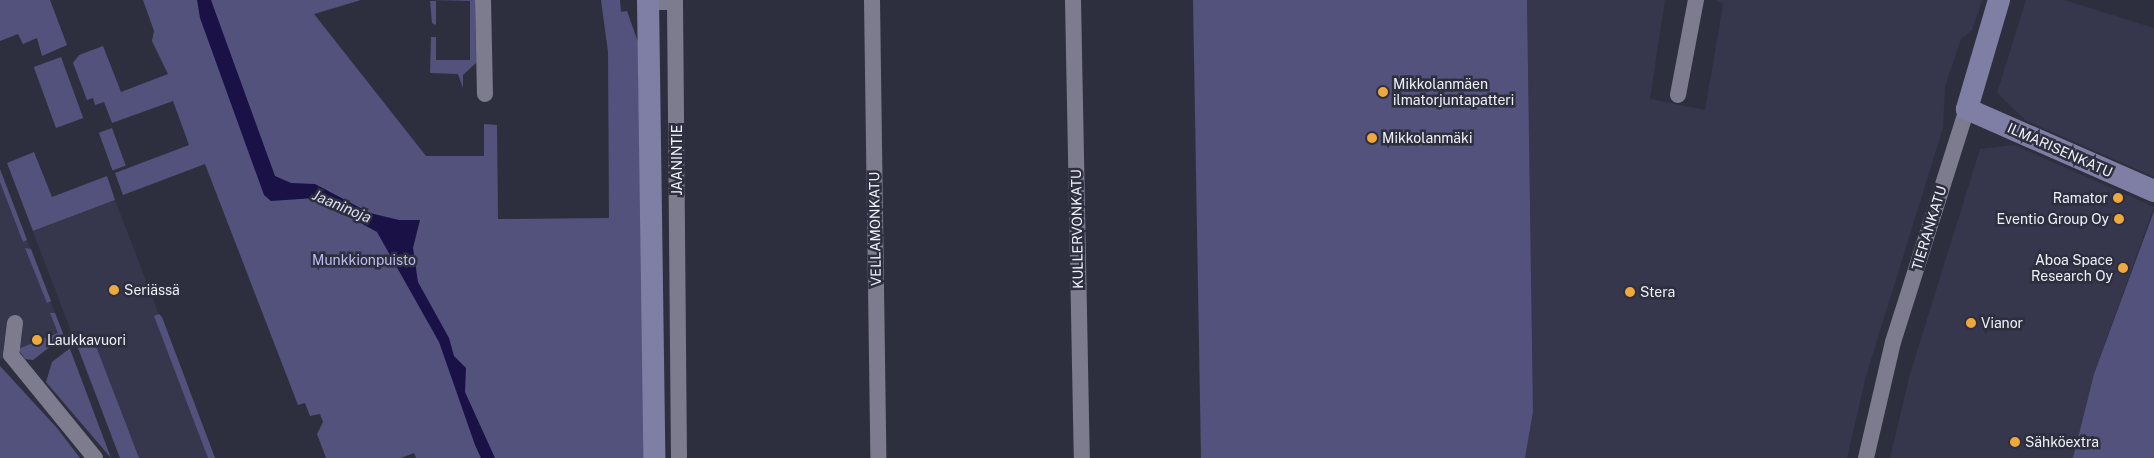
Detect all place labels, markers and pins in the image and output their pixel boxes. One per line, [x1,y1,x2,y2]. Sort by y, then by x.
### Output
place label: Mikkolanmäen ilmatorjuntapatteri [1393,76,1514,108]
marker: Mikkolanmäen ilmatorjuntapatteri [1377,86,1389,98]
place label: Mikkolanmäki [1382,130,1472,146]
marker: Mikkolanmäki [1366,132,1378,144]
place label: Ramator [2053,190,2108,206]
marker: Ramator [2112,192,2124,204]
place label: Eventio Group Oy [1996,211,2109,227]
marker: Eventio Group Oy [2113,213,2125,225]
place label: Aboa Space Research Oy [2031,252,2113,284]
marker: Aboa Space Research Oy [2117,262,2129,274]
place label: Seriässä [124,282,180,298]
marker: Seriässä [108,284,120,296]
place label: Stera [1640,284,1675,300]
marker: Stera [1624,286,1636,298]
place label: Vianor [1981,315,2023,331]
marker: Vianor [1965,317,1977,329]
place label: Laukkavuori [47,332,126,348]
marker: Laukkavuori [31,334,43,346]
place label: Sähköextra [2025,434,2099,450]
marker: Sähköextra [2009,436,2021,448]

